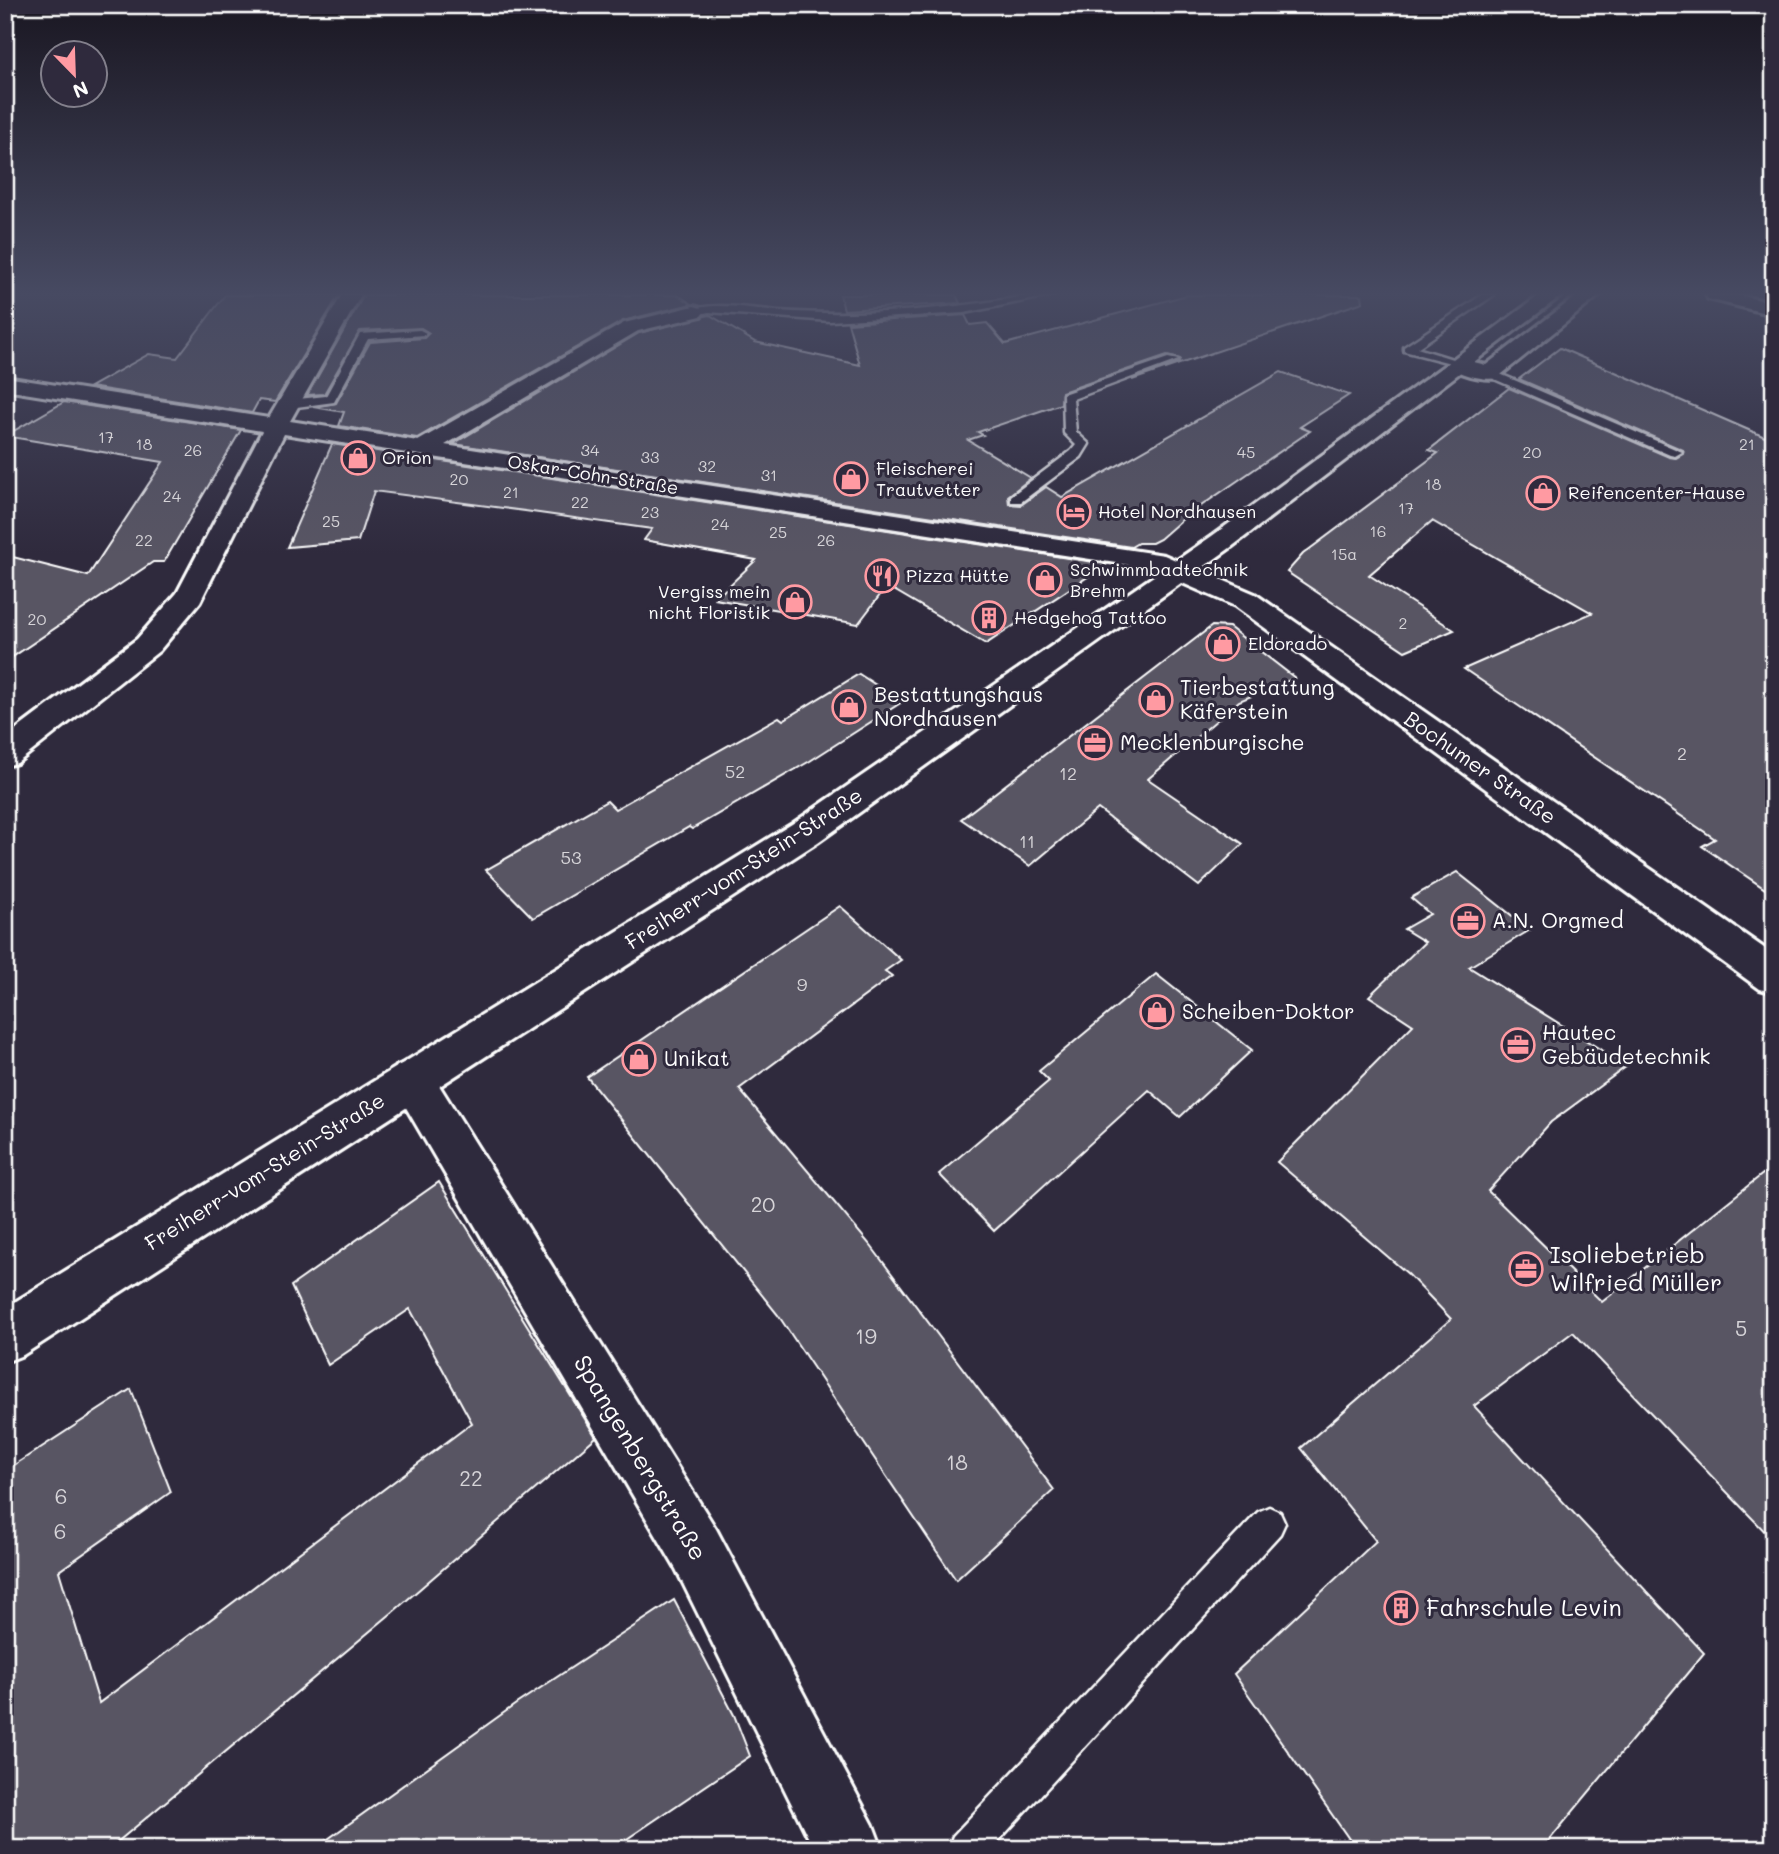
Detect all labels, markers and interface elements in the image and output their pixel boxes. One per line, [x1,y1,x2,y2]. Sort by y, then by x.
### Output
north arrow [38,38,108,108]
text: N [69,76,92,104]
house number: 17 [98,426,114,447]
house number: 18 [136,433,153,454]
house number: 21 [1739,433,1755,454]
house number: 26 [184,439,202,460]
shop icon: Orion [339,439,377,477]
house number: 34 [581,439,600,460]
house number: 45 [1237,441,1255,462]
house number: 20 [1523,441,1542,462]
place label: Orion [382,445,431,469]
house number: 33 [641,446,659,467]
street label: Oskar-Cohn-Straße [506,449,680,499]
house number: 32 [698,455,716,476]
place label: Fleischerei Trautvetter [876,456,981,501]
shop icon: Fleischerei Trautvetter [832,460,870,498]
house number: 31 [761,464,777,485]
house number: 20 [450,468,469,489]
house number: 18 [1425,473,1442,494]
shop icon: Reifencenter-Hause [1524,474,1562,512]
place label: Reifencenter-Hause [1568,480,1745,504]
house number: 21 [503,481,519,502]
house number: 24 [163,485,182,506]
house number: 22 [571,491,589,512]
hotel icon: Hotel Nordhausen [1055,493,1093,531]
house number: 17 [1398,497,1414,518]
place label: Hotel Nordhausen [1098,499,1256,523]
house number: 23 [641,501,659,522]
house number: 25 [322,510,340,531]
house number: 24 [711,513,730,534]
house number: 16 [1370,520,1386,541]
house number: 25 [769,521,787,542]
house number: 22 [135,529,153,550]
house number: 26 [817,529,835,550]
house number: 15a [1331,543,1357,564]
restaurant icon: Pizza Hütte [863,557,901,595]
place label: Schwimmbadtechnik Brehm [1070,557,1248,602]
shop icon: Schwimmbadtechnik Brehm [1026,561,1064,599]
place label: Pizza Hütte [906,563,1009,587]
place label: Vergiss mein nicht Floristik [649,579,770,624]
shop icon: Vergiss mein nicht Floristik [776,583,814,621]
building icon: Hedgehog Tattoo [970,599,1008,637]
place label: Hedgehog Tattoo [1014,605,1167,629]
house number: 20 [28,608,47,629]
house number: 2 [1399,612,1407,633]
shop icon: Eldorado [1204,625,1242,663]
place label: Eldorado [1248,631,1328,655]
place label: Tierbestattung Käferstein [1180,673,1334,724]
place label: Bestattungshaus Nordhausen [874,680,1043,731]
shop icon: Tierbestattung Käferstein [1137,681,1175,719]
shop icon: Bestattungshaus Nordhausen [830,688,868,726]
street label: Bochumer Straße [1400,704,1562,829]
office icon: Mecklenburgische [1076,724,1114,762]
place label: Mecklenburgische [1120,728,1305,755]
house number: 2 [1677,741,1687,765]
house number: 52 [725,759,745,783]
house number: 12 [1059,761,1077,785]
street label: Freiherr-vom-Stein-Straße [619,781,867,955]
house number: 11 [1019,829,1035,853]
house number: 53 [560,845,582,869]
office icon: A.N. Orgmed [1449,902,1487,940]
place label: A.N. Orgmed [1492,906,1624,933]
house number: 9 [797,972,808,996]
shop icon: Scheiben-Doktor [1138,993,1176,1031]
place label: Scheiben-Doktor [1182,997,1355,1024]
place label: Hautec Gebäudetechnik [1542,1018,1710,1069]
office icon: Hautec Gebäudetechnik [1499,1026,1537,1064]
shop icon: Unikat [620,1040,658,1078]
place label: Unikat [664,1044,730,1071]
street label: Freiherr-vom-Stein-Straße [139,1086,389,1256]
house number: 20 [751,1190,775,1217]
place label: Isoliebetrieb Wilfried Müller [1550,1238,1722,1297]
office icon: Isoliebetrieb Wilfried Müller [1507,1250,1545,1288]
house number: 5 [1735,1314,1747,1341]
house number: 19 [855,1322,877,1349]
street label: Spangenbergstraße [568,1349,715,1566]
house number: 18 [946,1448,968,1475]
house number: 22 [459,1464,483,1491]
house number: 6 [55,1482,67,1509]
house number: 6 [54,1517,66,1544]
building icon: Fahrschule Levin [1382,1589,1420,1627]
place label: Fahrschule Levin [1426,1591,1622,1622]

